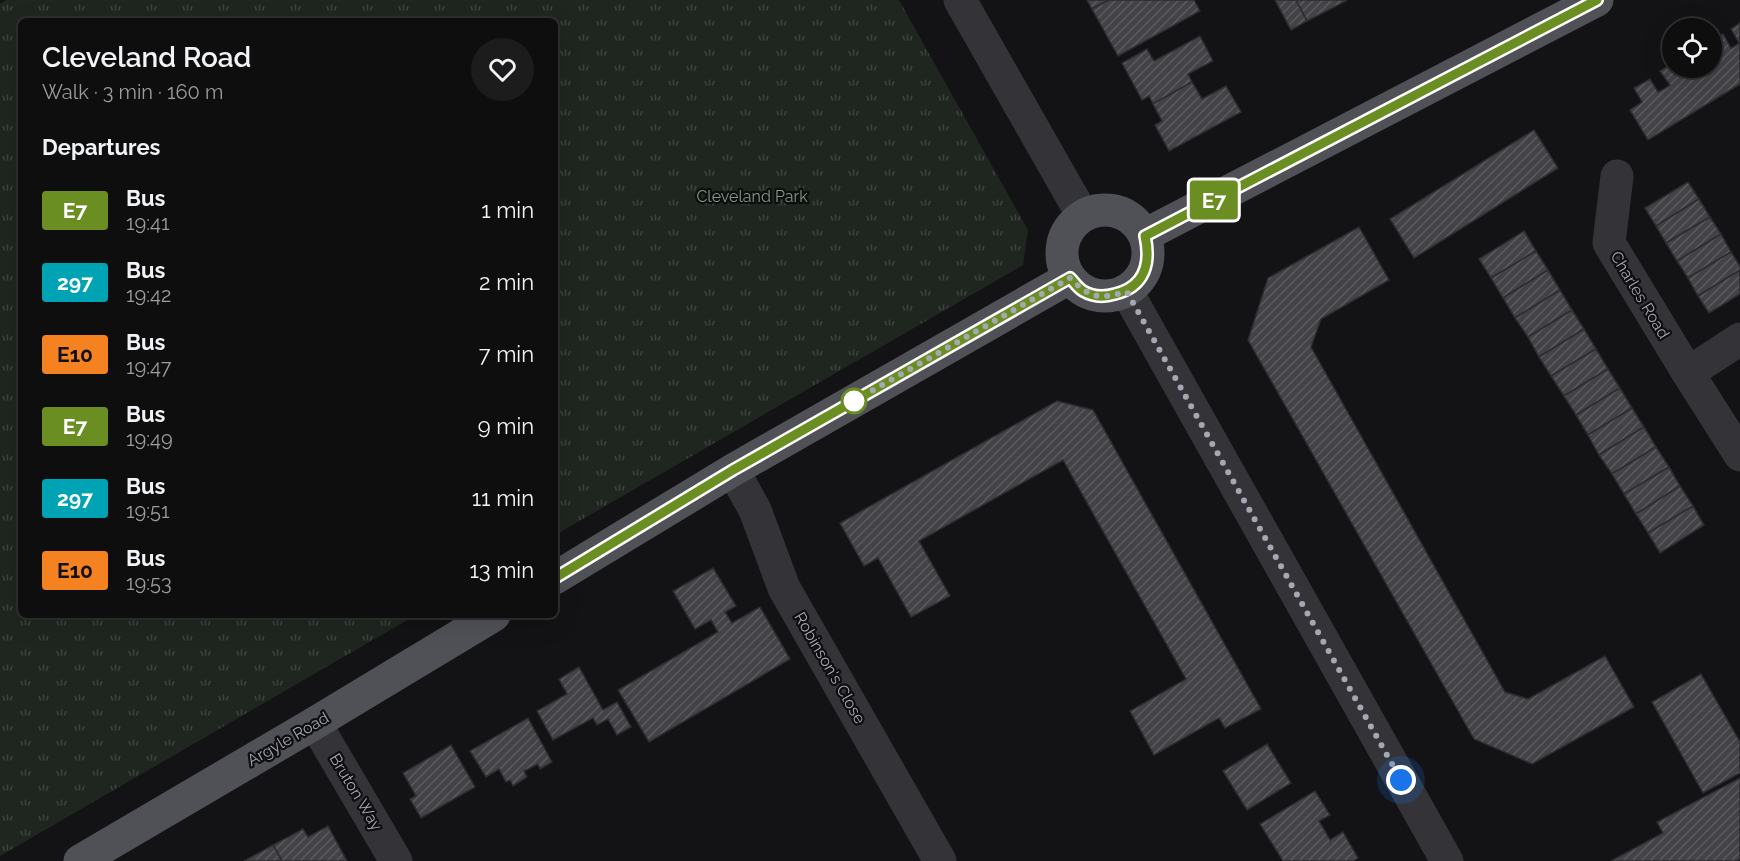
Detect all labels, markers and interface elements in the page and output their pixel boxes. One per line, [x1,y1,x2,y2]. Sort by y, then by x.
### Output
map controls [1662,18,1722,78]
button: locate [1662,18,1722,78]
button: heart [471,38,534,101]
text: Cleveland Road [42,41,251,74]
text: Walk · 3 min · 160 m [42,80,223,104]
text: Departures [42,134,160,160]
line badge: E7 [1187,180,1241,220]
text: Bus [126,185,165,211]
park label: Cleveland Park [696,187,808,206]
text: E7 [1202,188,1226,213]
text: 1 min [481,197,534,223]
text: E7 [63,198,87,223]
text: 19:41 [126,211,170,235]
street label: Charles Road [1606,248,1674,342]
text: Bus [126,257,165,283]
text: 2 min [479,269,534,295]
text: 297 [57,270,93,295]
text: 19:42 [126,283,171,307]
text: Bus [126,329,165,355]
text: 7 min [479,341,534,367]
text: E10 [57,342,93,367]
text: 19:47 [126,355,172,379]
unlabelled marker [841,388,867,414]
text: Bus [126,401,165,427]
text: 9 min [478,413,534,439]
text: E7 [63,414,87,439]
text: 19:49 [126,427,173,451]
text: Bus [126,473,165,499]
text: 11 min [472,485,534,511]
text: 297 [57,486,93,511]
text: 19:51 [126,499,170,523]
text: Bus [126,545,165,571]
text: 13 min [469,557,534,583]
text: E10 [57,558,93,583]
text: 19:53 [126,571,172,595]
street label: Robinson's Close [790,609,870,727]
street label: Argyle Road [244,708,332,770]
street label: Bruton Way [326,750,387,834]
your location [1386,765,1416,795]

